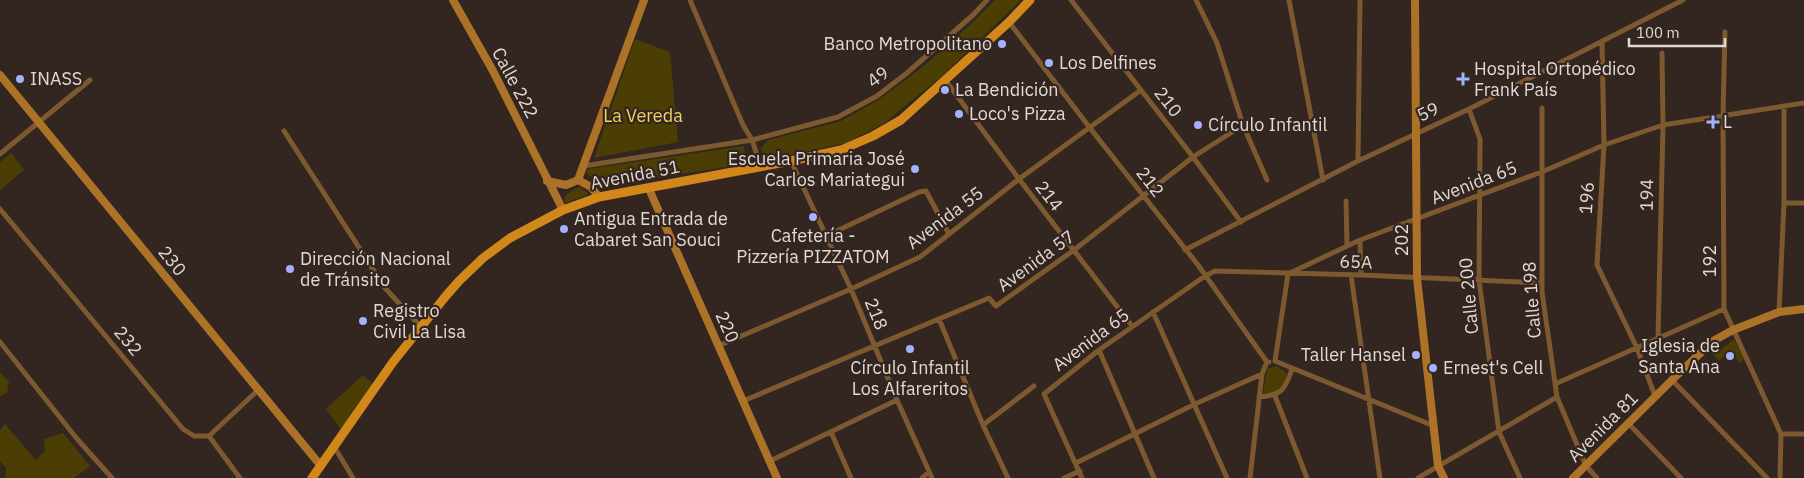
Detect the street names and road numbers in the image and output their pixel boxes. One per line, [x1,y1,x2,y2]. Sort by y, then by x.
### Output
street label: Calle 222 [487,43,544,122]
street label: 49 [862,61,893,92]
street label: 210 [1149,82,1187,122]
street label: 59 [1413,97,1442,127]
street label: Avenida 51 [588,155,681,194]
street label: Avenida 65 [1427,156,1520,209]
street label: 212 [1131,162,1169,202]
street label: 214 [1030,176,1069,216]
street label: 194 [1635,178,1658,211]
street label: Avenida 55 [902,181,988,254]
street label: 196 [1574,181,1599,215]
street label: 202 [1390,224,1413,256]
street label: Avenida 57 [992,225,1079,296]
street label: 230 [153,241,192,281]
street label: 192 [1698,245,1721,277]
street label: 65A [1339,249,1373,274]
street label: Calle 200 [1454,257,1483,335]
street label: Calle 198 [1517,261,1546,339]
street label: 218 [860,294,893,333]
street label: Avenida 65 [1048,303,1134,376]
street label: 220 [710,307,745,346]
street label: 232 [109,321,148,360]
street label: Avenida 81 [1563,387,1643,467]

